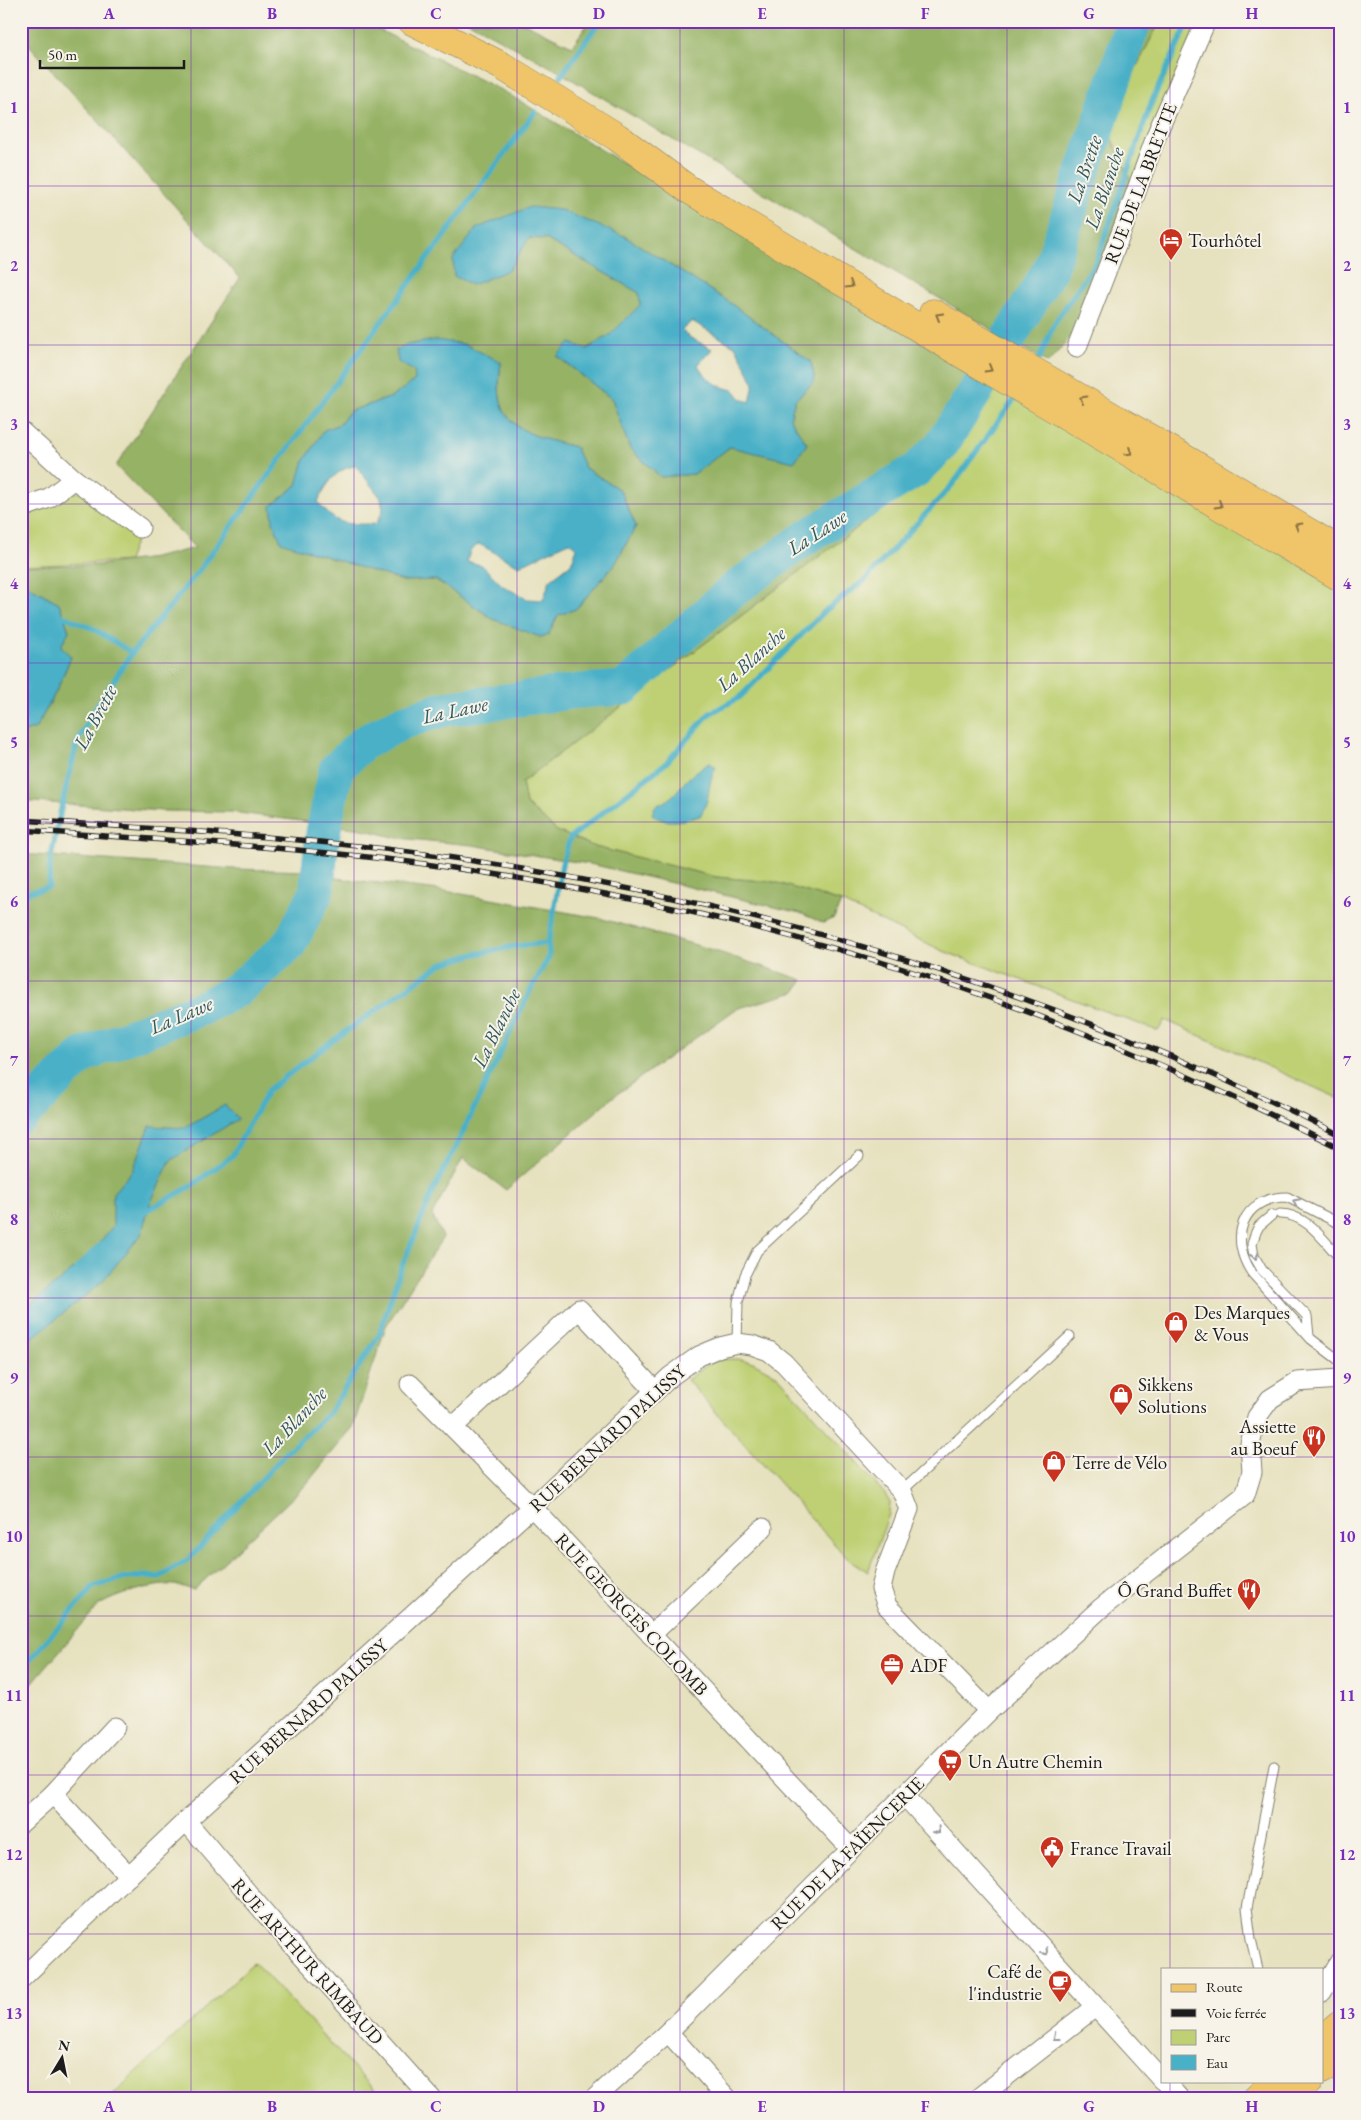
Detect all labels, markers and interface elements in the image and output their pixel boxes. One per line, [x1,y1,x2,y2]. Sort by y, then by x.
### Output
text: A [102,3,115,24]
text: B [267,3,277,24]
text: C [430,3,442,24]
text: D [593,3,605,24]
text: E [757,3,767,24]
text: F [921,3,930,24]
text: G [1083,3,1095,24]
text: H [1246,3,1259,24]
scale bar [40,38,184,70]
text: 50 m [48,45,77,64]
text: 1 [10,97,18,118]
text: 1 [1343,97,1351,118]
street label: RUE DE LA BRETTE [1098,99,1183,267]
water label: La Brette [1060,132,1108,207]
water label: La Blanche [1078,143,1130,233]
hotel icon: Tourhôtel [1158,227,1184,261]
place label: Tourhôtel [1188,228,1262,253]
text: 2 [10,255,19,276]
text: 2 [1343,255,1352,276]
one-way arrow [845,279,854,289]
one-way arrow [935,313,944,323]
one-way arrow [984,363,993,373]
one-way arrow [1080,395,1089,405]
text: 3 [10,414,18,435]
text: 3 [1343,414,1351,435]
one-way arrow [1124,445,1133,455]
one-way arrow [1213,498,1222,508]
water label: La Lawe [781,503,852,561]
one-way arrow [1294,523,1303,533]
text: 4 [10,573,19,594]
text: 4 [1343,573,1352,594]
water label: La Blanche [710,621,791,698]
water label: La Brette [67,680,123,755]
water label: La Lawe [419,690,490,730]
text: 5 [10,732,18,753]
text: 5 [1343,732,1351,753]
text: 6 [10,891,19,912]
text: 6 [1343,891,1352,912]
water label: La Blanche [465,984,526,1073]
water label: La Lawe [145,990,217,1040]
text: 7 [10,1050,19,1071]
text: 7 [1343,1050,1352,1071]
one-way arrow [1292,1198,1301,1208]
text: 8 [10,1209,18,1230]
text: 8 [1343,1209,1351,1230]
one-way arrow [1249,1251,1259,1259]
place label: Des Marques & Vous [1194,1300,1290,1347]
shop icon: Des Marques & Vous [1163,1310,1189,1344]
street label: RUE BERNARD PALISSY [524,1358,692,1518]
text: 9 [10,1367,19,1388]
text: 9 [1343,1367,1352,1388]
place label: Sikkens Solutions [1138,1372,1207,1419]
water label: La Blanche [255,1381,333,1462]
shop icon: Sikkens Solutions [1108,1382,1134,1416]
place label: Assiette au Boeuf [1231,1414,1298,1461]
restaurant icon: Assiette au Boeuf [1301,1424,1327,1458]
shop icon: Terre de Vélo [1041,1449,1067,1483]
place label: Terre de Vélo [1072,1450,1167,1475]
text: 10 [6,1526,23,1547]
text: 10 [1339,1526,1356,1547]
street label: RUE GEORGES COLOMB [550,1528,714,1701]
restaurant icon: Ô Grand Buffet [1236,1577,1262,1611]
place label: Ô Grand Buffet [1117,1578,1232,1603]
street label: RUE BERNARD PALISSY [224,1633,394,1789]
office icon: ADF [879,1652,905,1686]
place label: ADF [909,1653,947,1678]
text: 11 [6,1685,22,1706]
text: 11 [1339,1685,1355,1706]
supermarket icon: Un Autre Chemin [937,1748,963,1782]
place label: Un Autre Chemin [968,1749,1103,1774]
street label: RUE DE LA FAÏENCERIE [765,1771,930,1936]
one-way arrow [931,1825,940,1834]
public building icon: France Travail [1039,1835,1065,1869]
place label: France Travail [1070,1836,1172,1861]
text: 12 [6,1844,23,1865]
text: 12 [1339,1844,1356,1865]
street label: RUE ARTHUR RIMBAUD [226,1873,389,2050]
one-way arrow [1039,1946,1048,1955]
place label: Café de l'industrie [969,1959,1042,2006]
legend [1161,1968,1324,2082]
cafe icon: Café de l'industrie [1047,1969,1073,2003]
text: Route [1206,1977,1243,1996]
text: 13 [6,2003,22,2024]
text: Voie ferrée [1206,2003,1266,2022]
text: 13 [1339,2003,1355,2024]
text: Parc [1206,2027,1231,2046]
one-way arrow [1053,2031,1062,2039]
north arrow [38,2032,88,2082]
text: N [57,2035,72,2055]
text: Eau [1206,2053,1228,2072]
text: A [102,2096,115,2117]
text: B [267,2096,277,2117]
text: C [430,2096,442,2117]
text: D [593,2096,605,2117]
text: E [757,2096,767,2117]
text: F [921,2096,930,2117]
text: G [1083,2096,1095,2117]
text: H [1246,2096,1259,2117]

